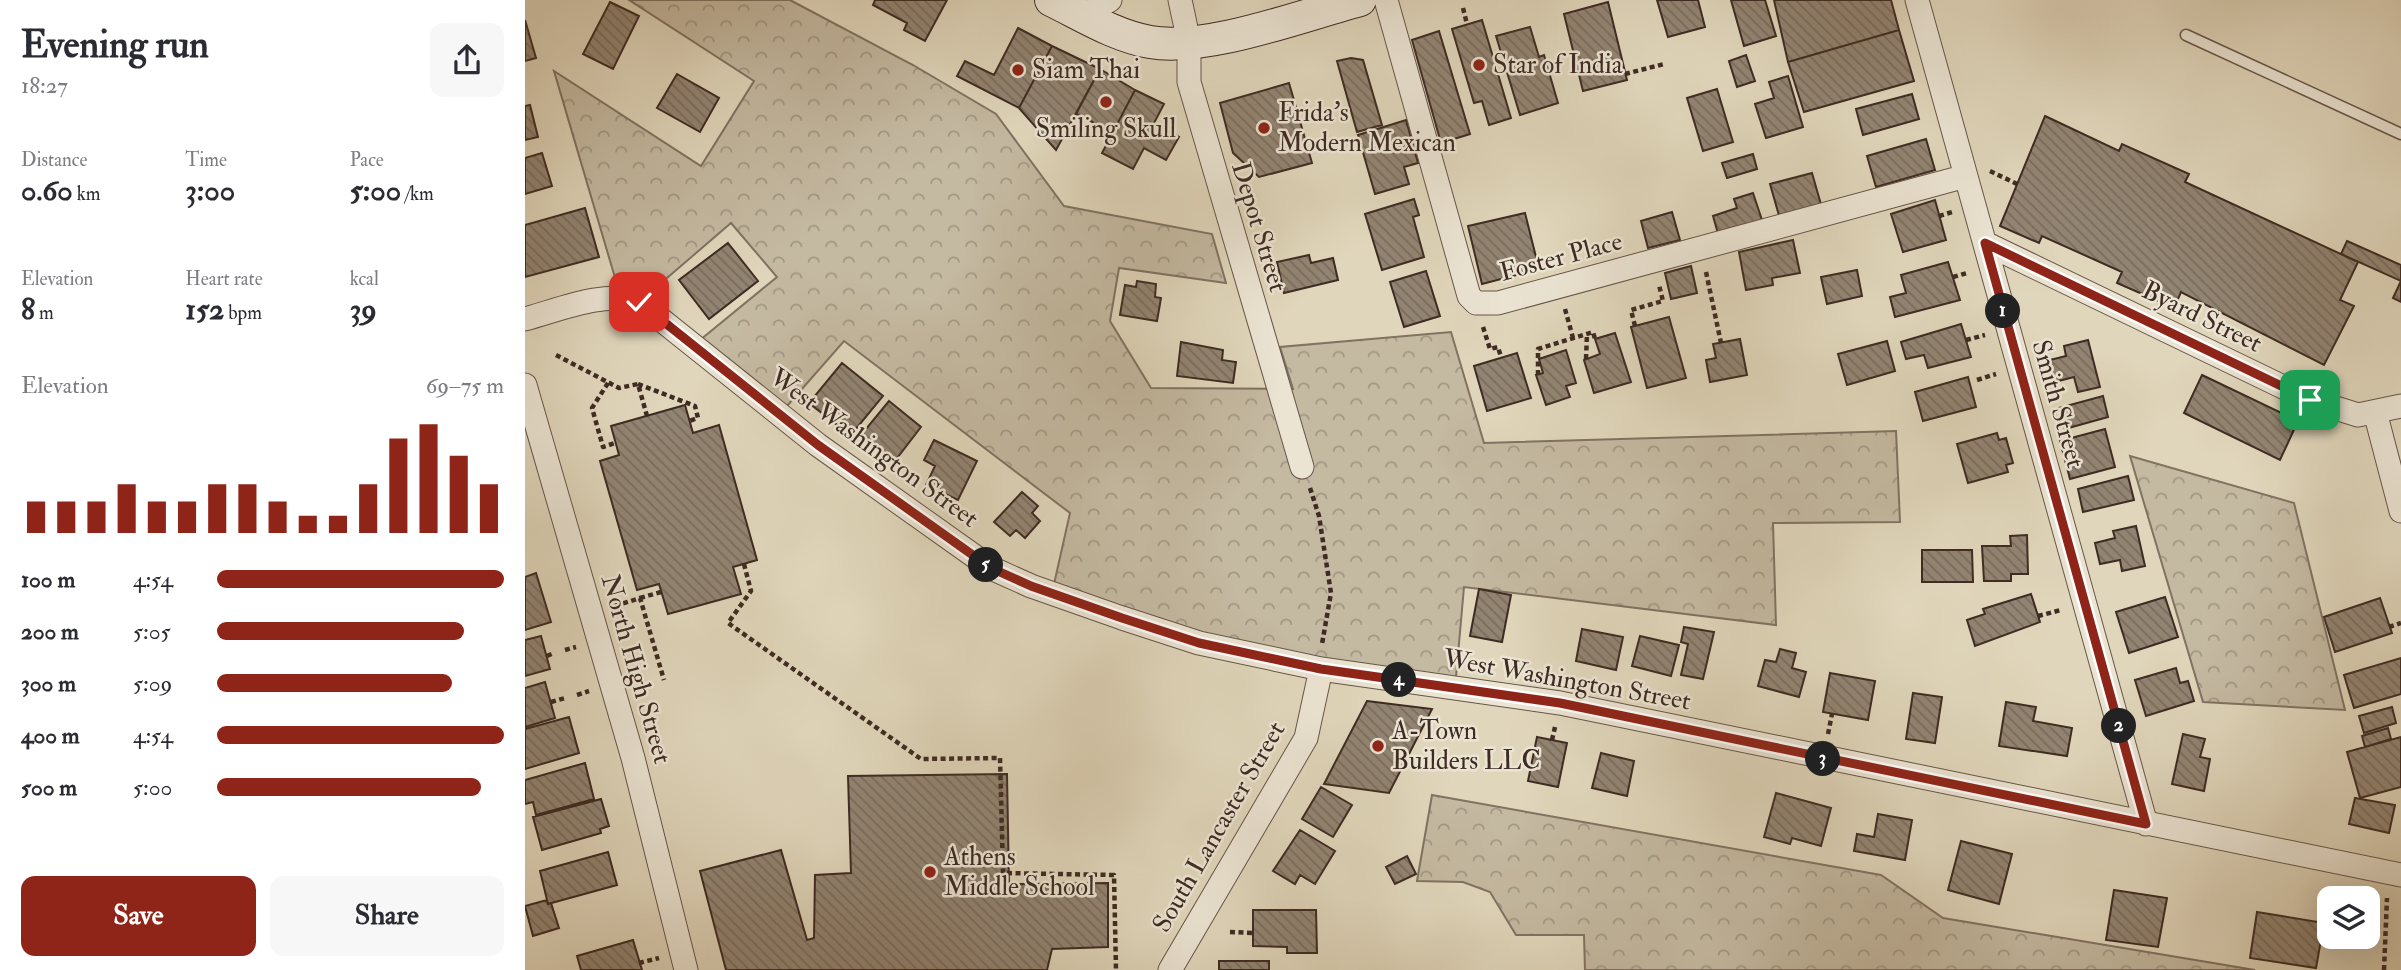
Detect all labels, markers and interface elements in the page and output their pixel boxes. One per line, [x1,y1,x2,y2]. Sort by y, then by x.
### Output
text: Evening run [21,21,209,69]
button: share [430,23,504,97]
place label: Star of India [1493,49,1623,81]
place label: Siam Thai [1032,54,1140,86]
marker: Star of India [1471,57,1487,73]
marker: Siam Thai [1010,62,1026,78]
text: 18:27 [21,71,68,100]
marker: Smiling Skull [1098,94,1114,110]
place label: Frida's Modern Mexican [1278,97,1456,159]
place label: Smiling Skull [1036,113,1176,145]
marker: Frida's Modern Mexican [1256,120,1272,136]
text: Distance [21,148,87,172]
text: Time [185,148,227,172]
text: Pace [350,148,384,172]
street label: Depot Street [1223,158,1294,296]
text: 0.60 [21,172,73,209]
text: 3:00 [185,172,235,209]
text: 5:00 [350,172,401,209]
text: km [73,182,101,206]
text: /km [401,182,434,206]
street label: Foster Place [1496,225,1626,289]
text: Elevation [21,267,93,291]
text: Heart rate [185,267,263,291]
text: kcal [350,267,379,291]
pin [609,272,669,332]
street label: Byard Street [2137,274,2267,360]
icon: check [620,283,658,321]
text: 8 [21,291,35,328]
text: 152 [185,291,224,328]
text: 39 [350,291,377,328]
pin: 1 [1985,294,2021,328]
text: 1 [1999,298,2006,322]
text: m [35,301,54,325]
text: bpm [224,301,262,325]
street label: Smith Street [2024,336,2092,472]
street label: West Washington Street [762,361,985,535]
pin [2280,370,2340,430]
text: Elevation [21,371,109,400]
text: 69–75 m [426,371,504,400]
icon: arrive [2291,381,2329,419]
pin: 5 [969,548,1003,582]
text: 5 [981,552,990,576]
text: 100 m [21,565,75,594]
text: 4:54 [133,565,173,594]
street label: North High Street [594,571,678,767]
text: 200 m [21,617,79,646]
text: 5:05 [133,617,171,646]
street label: West Washington Street [1440,642,1693,718]
pin: 4 [1381,662,1417,698]
text: 4 [1393,667,1404,691]
text: 300 m [21,669,76,698]
text: 5:09 [133,669,172,698]
pin: 2 [2101,708,2137,744]
text: 2 [2114,713,2123,737]
place label: A-Town Builders LLC [1391,715,1540,777]
street label: South Lancaster Street [1146,716,1292,938]
text: 400 m [21,721,80,750]
text: 4:54 [133,721,173,750]
marker: A-Town Builders LLC [1370,738,1386,754]
pin: 3 [1805,742,1841,776]
text: 3 [1819,746,1826,770]
text: 500 m [21,773,77,802]
text: 5:00 [133,773,172,802]
place label: Athens Middle School [943,841,1095,903]
marker: Athens Middle School [922,864,938,880]
button: Save [21,876,256,956]
button: Share [270,876,504,956]
map controls [2317,886,2380,949]
button: layers [2317,886,2380,949]

